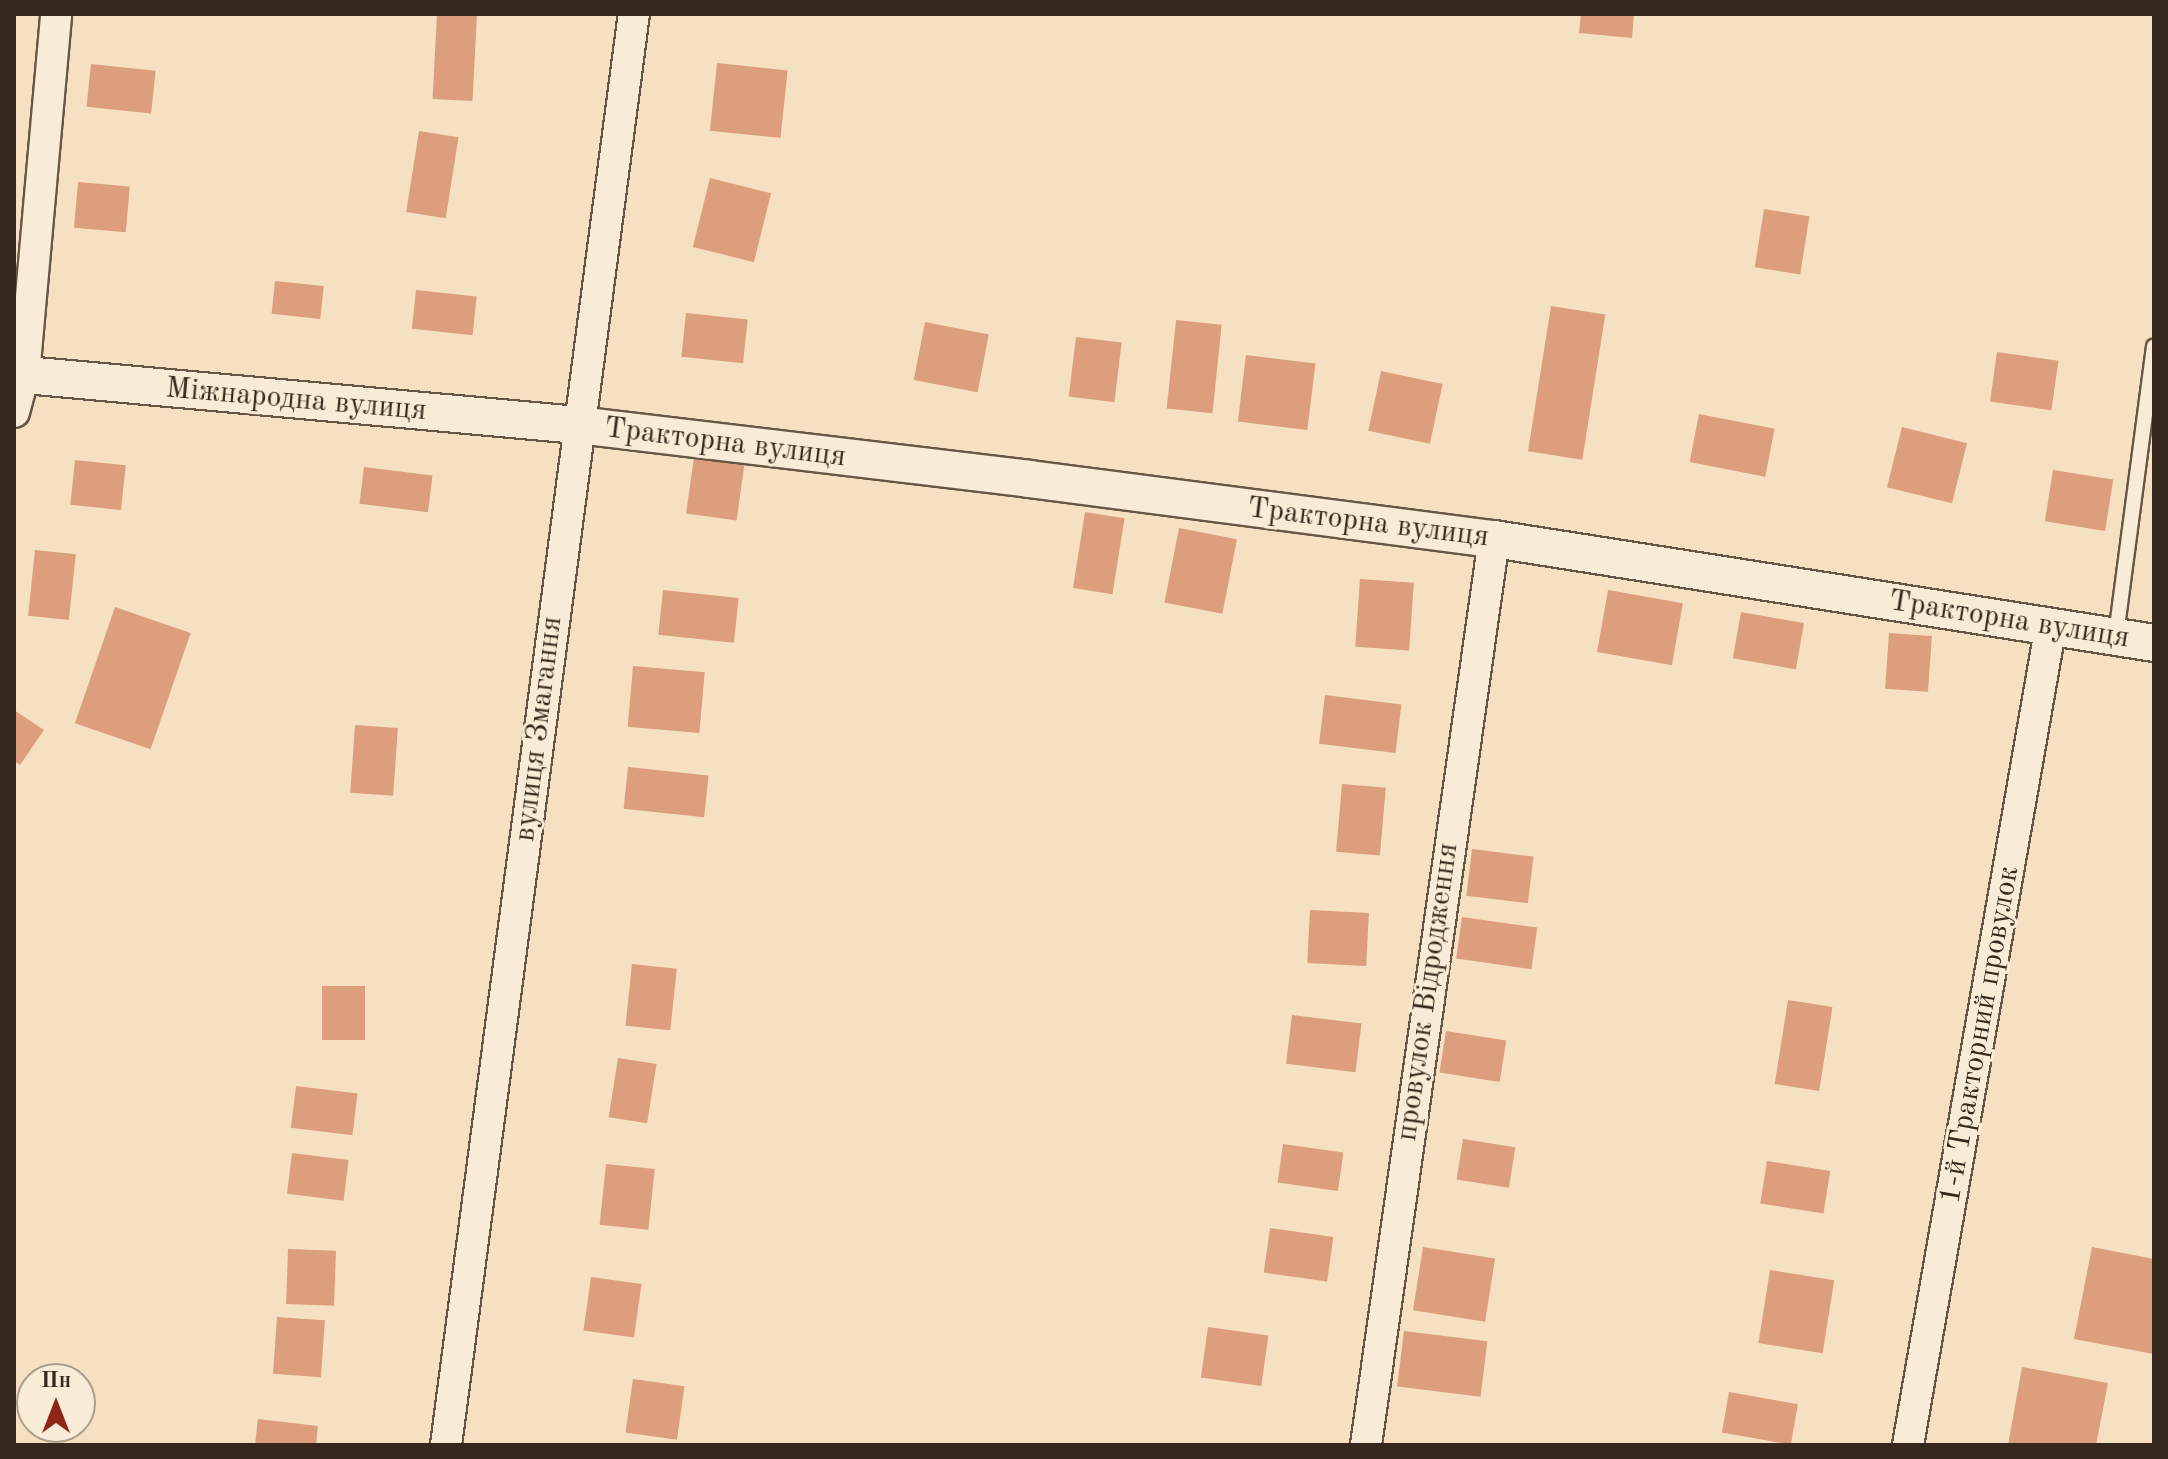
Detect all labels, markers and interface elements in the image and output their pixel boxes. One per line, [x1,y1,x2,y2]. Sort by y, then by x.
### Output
street label: Міжнародна вулиця [164,371,428,429]
street label: Тракторна вулиця [602,410,848,476]
street label: Тракторна вулиця [1245,490,1491,556]
street label: Тракторна вулиця [1886,583,2132,657]
street label: вулиця Змагання [507,614,571,844]
street label: провулок Відродження [1389,841,1467,1143]
street label: 1-й Тракторний провулок [1933,863,2027,1207]
north arrow [16,1363,96,1443]
text: Пн [41,1370,71,1392]

